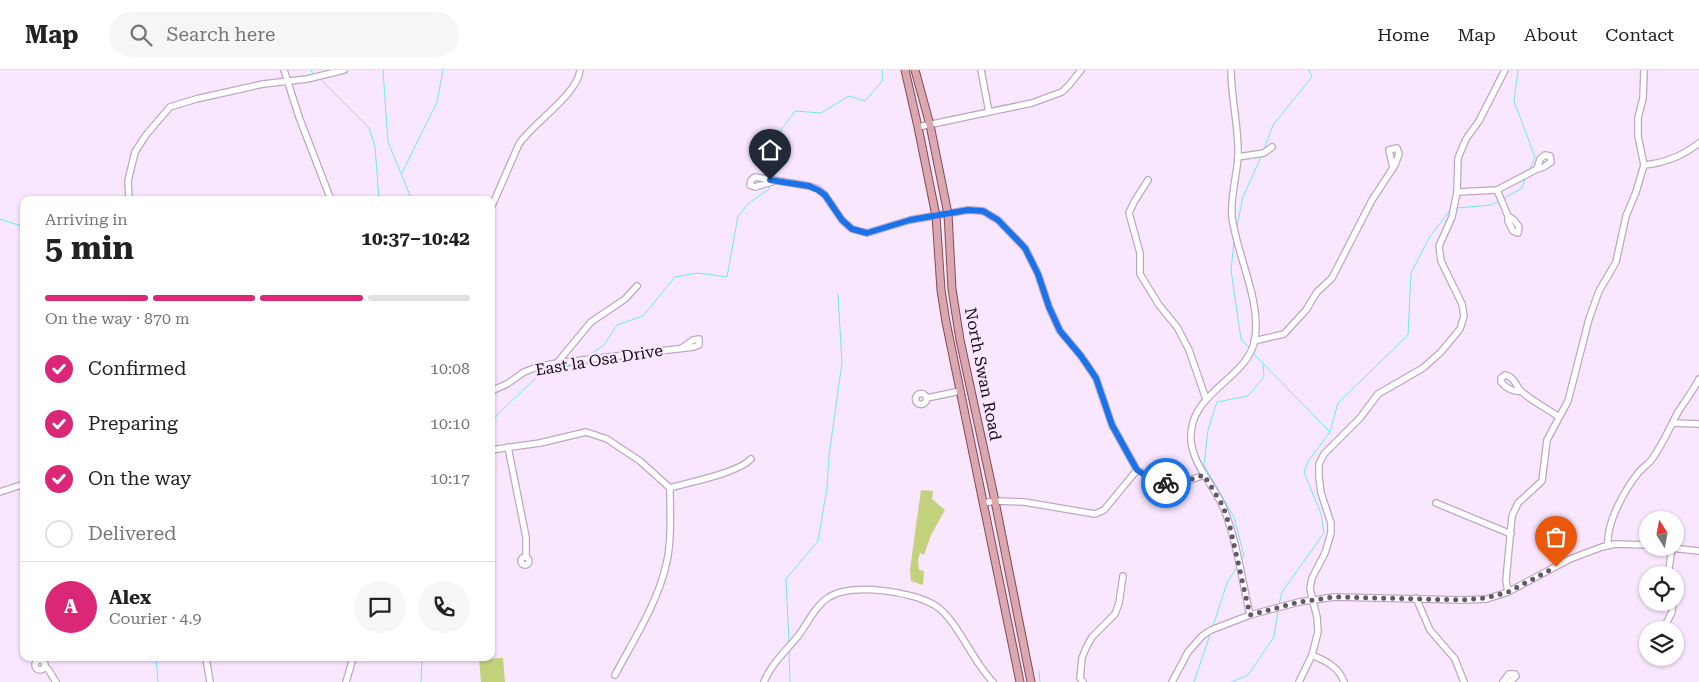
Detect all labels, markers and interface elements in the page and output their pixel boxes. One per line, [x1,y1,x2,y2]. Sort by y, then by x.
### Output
search box [109,12,459,57]
text: Map [25,21,79,49]
icon: search [127,21,155,49]
text: Search here [167,23,275,46]
text: Home [1377,24,1429,45]
text: Map [1457,24,1496,45]
text: About [1524,24,1577,45]
text: Contact [1605,24,1674,45]
pin [749,129,791,180]
icon: home [756,136,784,164]
text: Arriving in [45,210,128,229]
text: 10:37–10:42 [361,227,470,250]
text: 5 min [45,229,134,267]
street label: North Swan Road [961,306,1005,442]
text: On the way · 870 m [45,309,190,328]
street label: East la Osa Drive [534,340,664,379]
icon: check [45,355,73,383]
text: Confirmed [88,357,186,380]
text: 10:08 [430,359,470,378]
icon: check [45,410,73,438]
text: Preparing [88,412,178,435]
text: 10:10 [430,414,470,433]
courier [1141,458,1191,508]
icon: check [45,465,73,493]
text: On the way [88,467,191,490]
text: 10:17 [430,469,470,488]
icon: bike [1152,469,1180,497]
north arrow [1639,511,1684,556]
map controls [1639,511,1684,666]
pin [1535,516,1577,567]
text: Delivered [88,522,176,545]
icon: bag [1542,523,1570,551]
button: locate [1639,566,1684,611]
button: chat [354,581,406,633]
button: phone [418,581,470,633]
text: Alex [109,586,151,609]
text: A [64,595,78,618]
text: Courier · 4.9 [109,609,202,628]
button: layers [1639,621,1684,666]

